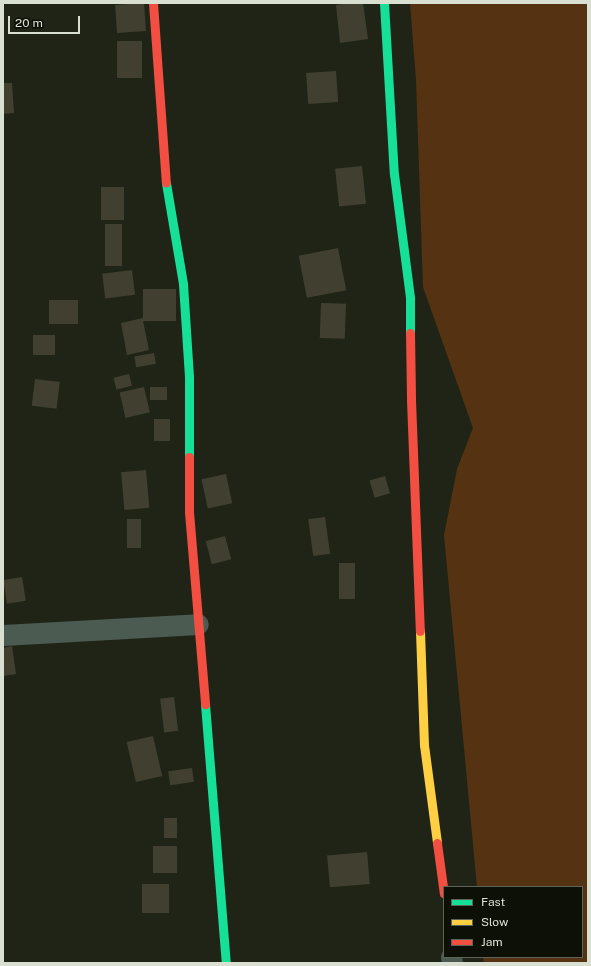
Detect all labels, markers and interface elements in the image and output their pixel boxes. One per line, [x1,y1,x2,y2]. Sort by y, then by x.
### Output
scale bar [10,8,82,34]
text: 20 m [15,16,43,30]
legend [443,886,583,958]
text: Fast [481,895,505,909]
text: Slow [481,915,508,929]
text: Jam [481,935,503,949]

